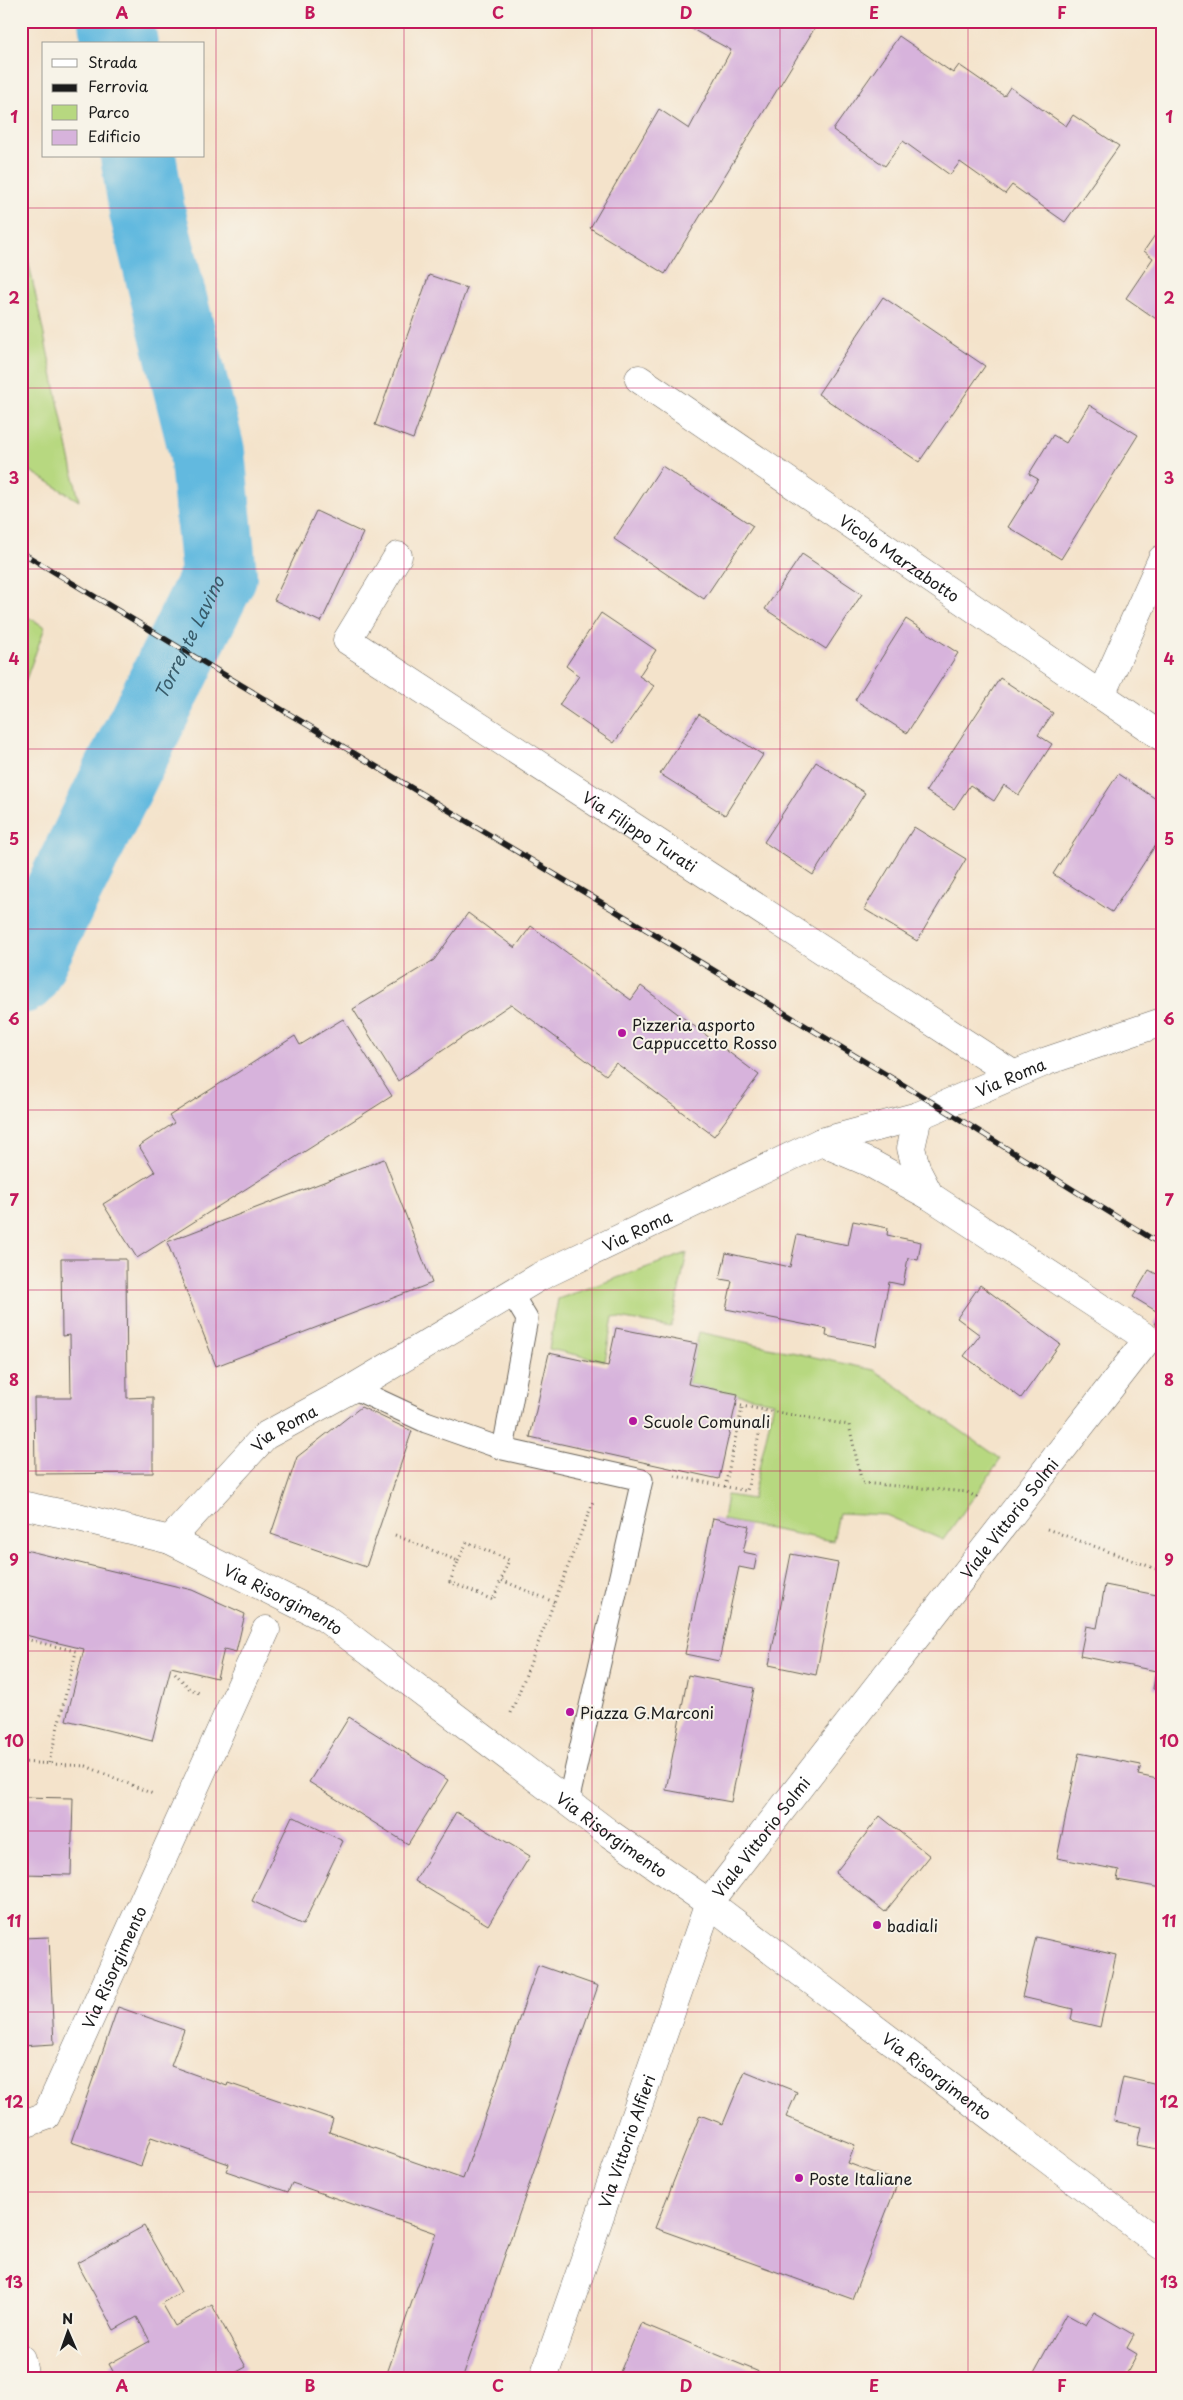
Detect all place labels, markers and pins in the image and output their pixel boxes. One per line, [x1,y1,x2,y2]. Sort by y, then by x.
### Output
place label: Pizzeria asporto Cappuccetto Rosso [632,1012,777,1054]
marker: Pizzeria asporto Cappuccetto Rosso [616,1027,628,1039]
place label: Scuole Comunali [643,1409,770,1433]
marker: Scuole Comunali [627,1415,639,1427]
place label: Piazza G.Marconi [580,1700,714,1724]
marker: Piazza G.Marconi [564,1706,576,1718]
place label: badiali [887,1913,938,1937]
marker: badiali [871,1919,883,1931]
place label: Poste Italiane [809,2166,912,2190]
marker: Poste Italiane [793,2172,805,2184]

